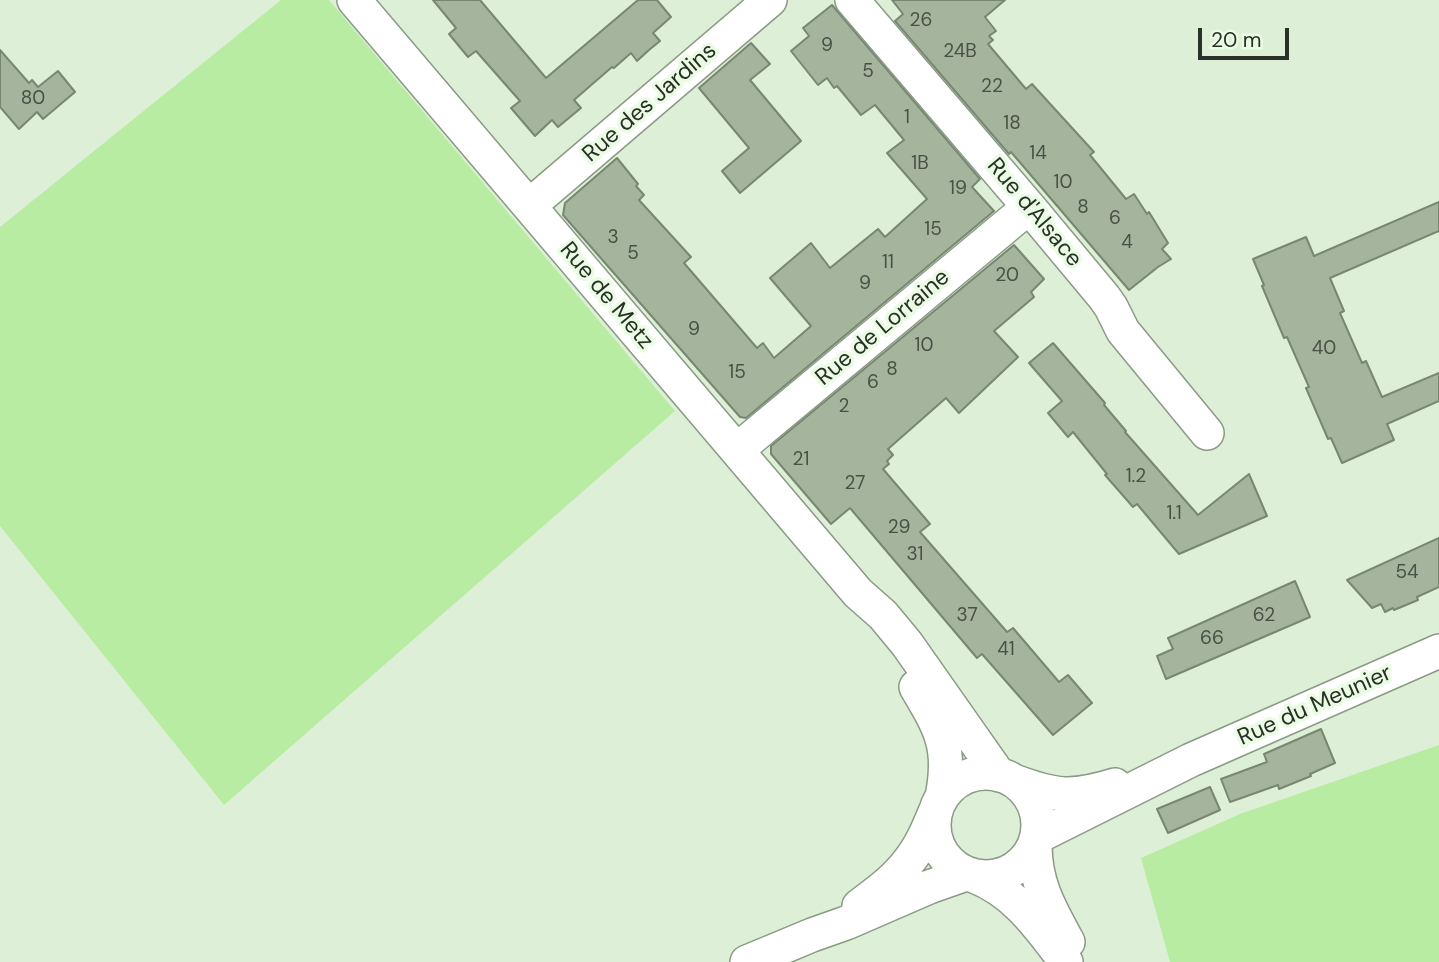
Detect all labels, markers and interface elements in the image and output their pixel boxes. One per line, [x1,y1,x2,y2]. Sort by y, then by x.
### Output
house number: 26 [910,10,932,32]
scale bar [1201,14,1292,58]
text: 20 m [1211,26,1262,54]
house number: 9 [821,35,833,57]
street label: Rue des Jardins [578,37,722,169]
house number: 24B [943,41,977,63]
house number: 5 [862,61,874,83]
house number: 22 [981,76,1003,98]
house number: 80 [21,88,45,110]
house number: 1 [904,107,910,129]
house number: 18 [1003,113,1021,135]
house number: 14 [1029,143,1047,165]
house number: 1B [911,153,929,175]
street label: Rue d'Alsace [981,153,1087,273]
house number: 10 [1054,172,1072,194]
house number: 19 [949,178,967,200]
house number: 8 [1077,197,1089,219]
house number: 6 [1109,208,1121,230]
house number: 15 [924,219,942,241]
house number: 3 [607,227,619,249]
house number: 4 [1121,232,1133,254]
street label: Rue de Metz [553,237,659,355]
house number: 5 [627,243,639,265]
house number: 11 [882,252,894,274]
street label: Rue de Lorraine [810,264,956,392]
house number: 20 [995,265,1019,287]
house number: 9 [859,273,871,295]
house number: 9 [688,319,700,341]
house number: 10 [915,335,933,357]
house number: 40 [1312,338,1336,360]
house number: 8 [886,359,898,381]
house number: 15 [728,362,746,384]
house number: 6 [867,372,879,394]
house number: 2 [839,396,849,418]
house number: 21 [793,449,809,471]
house number: 1.2 [1126,466,1146,488]
house number: 27 [845,473,865,495]
house number: 1.1 [1166,503,1182,525]
house number: 29 [888,517,910,539]
house number: 31 [907,544,923,566]
house number: 54 [1395,562,1419,584]
house number: 37 [956,605,978,627]
house number: 62 [1253,605,1275,627]
house number: 66 [1200,628,1224,650]
house number: 41 [997,639,1015,661]
street label: Rue du Meunier [1234,660,1396,752]

